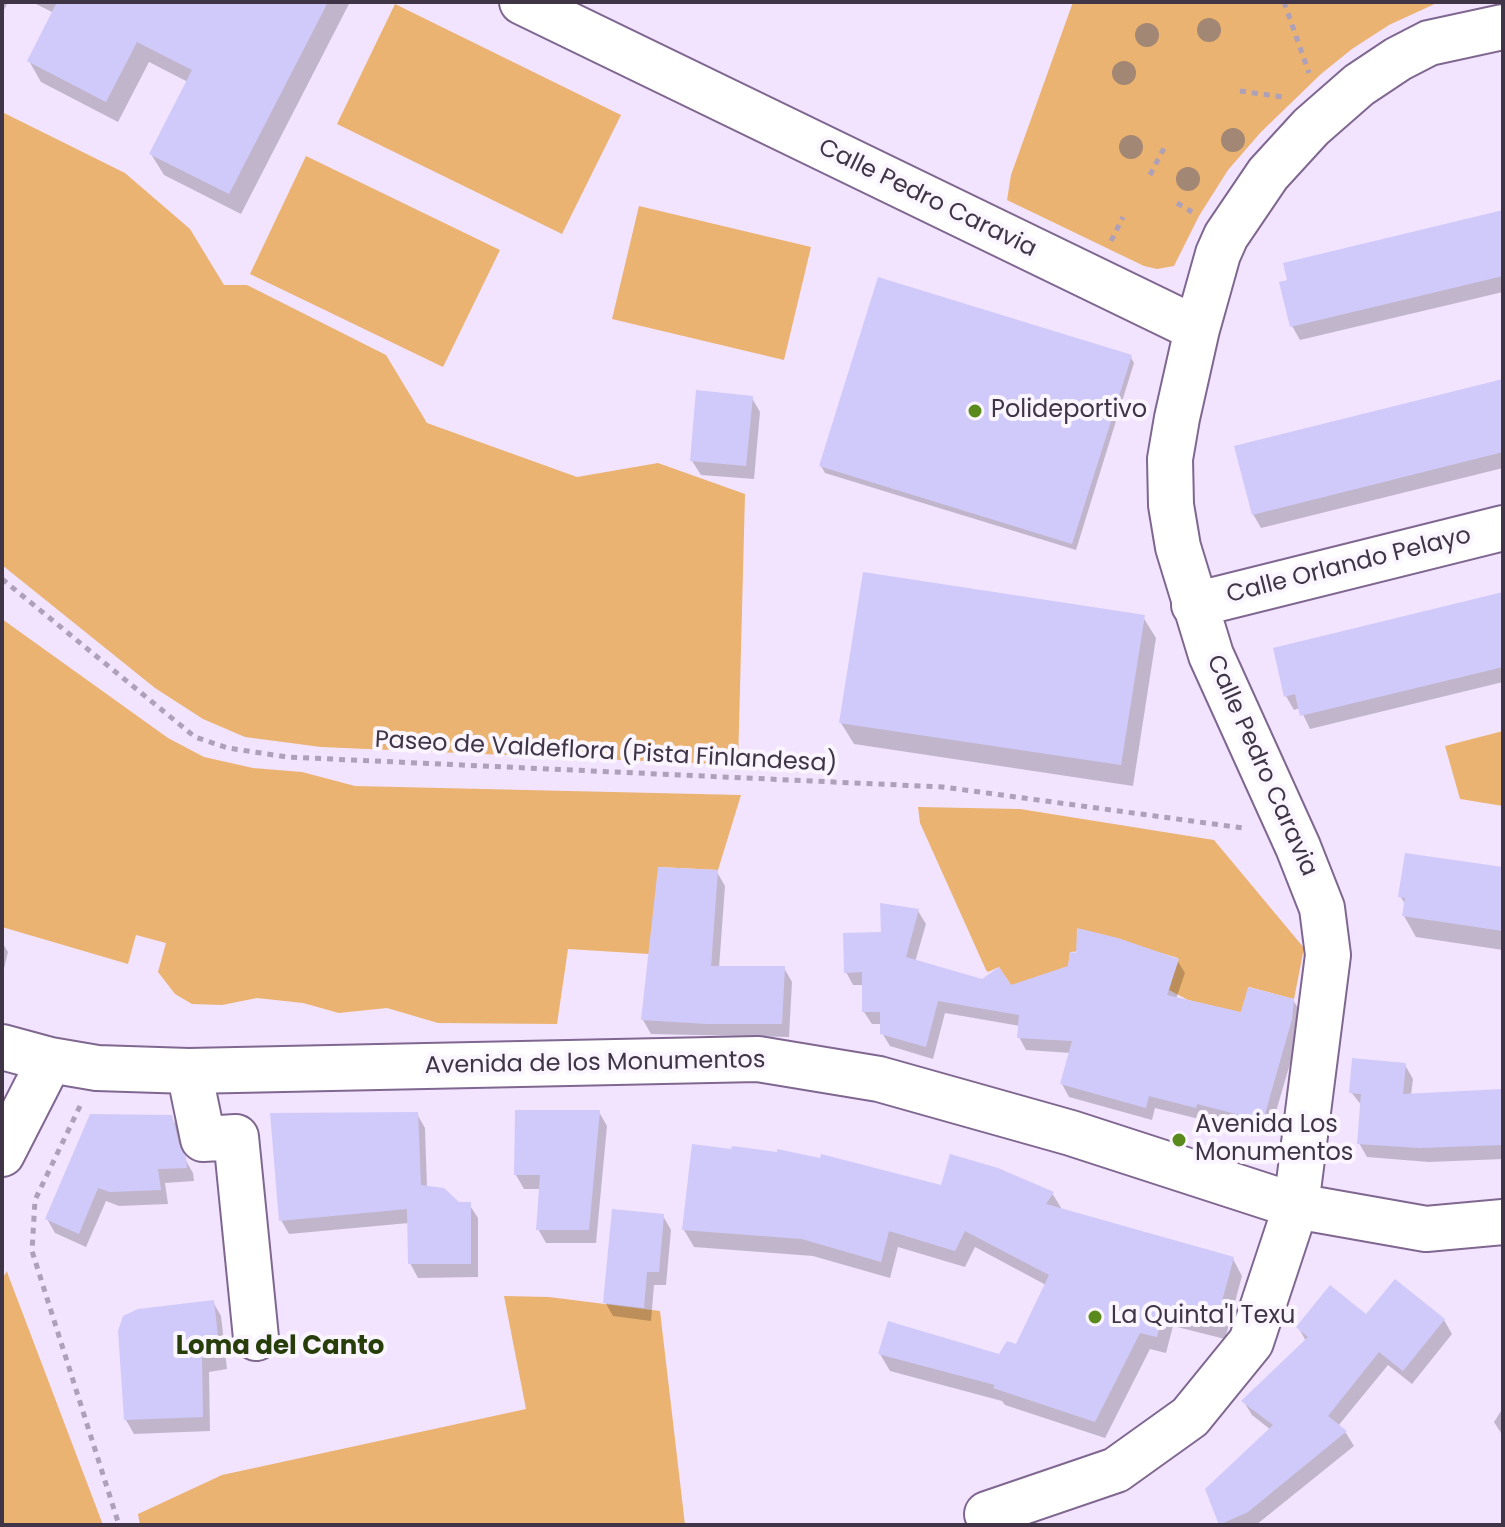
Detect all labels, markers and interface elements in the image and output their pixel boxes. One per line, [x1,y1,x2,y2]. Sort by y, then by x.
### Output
street label: Calle Pedro Caravia [813,134,1041,264]
place label: Polideportivo [991,397,1147,425]
marker: Polideportivo [966,402,984,420]
street label: Calle Orlando Pelayo [1224,522,1474,610]
street label: Calle Pedro Caravia [1199,651,1323,881]
street label: Paseo de Valdeflora (Pista Finlandesa) [374,726,838,780]
street label: Avenida de los Monumentos [424,1047,766,1081]
place label: Avenida Los Monumentos [1195,1112,1353,1168]
marker: Avenida Los Monumentos [1170,1131,1188,1149]
place label: La Quinta'l Texu [1111,1303,1295,1331]
marker: La Quinta'l Texu [1086,1308,1104,1326]
district label: Loma del Canto [176,1331,384,1363]

